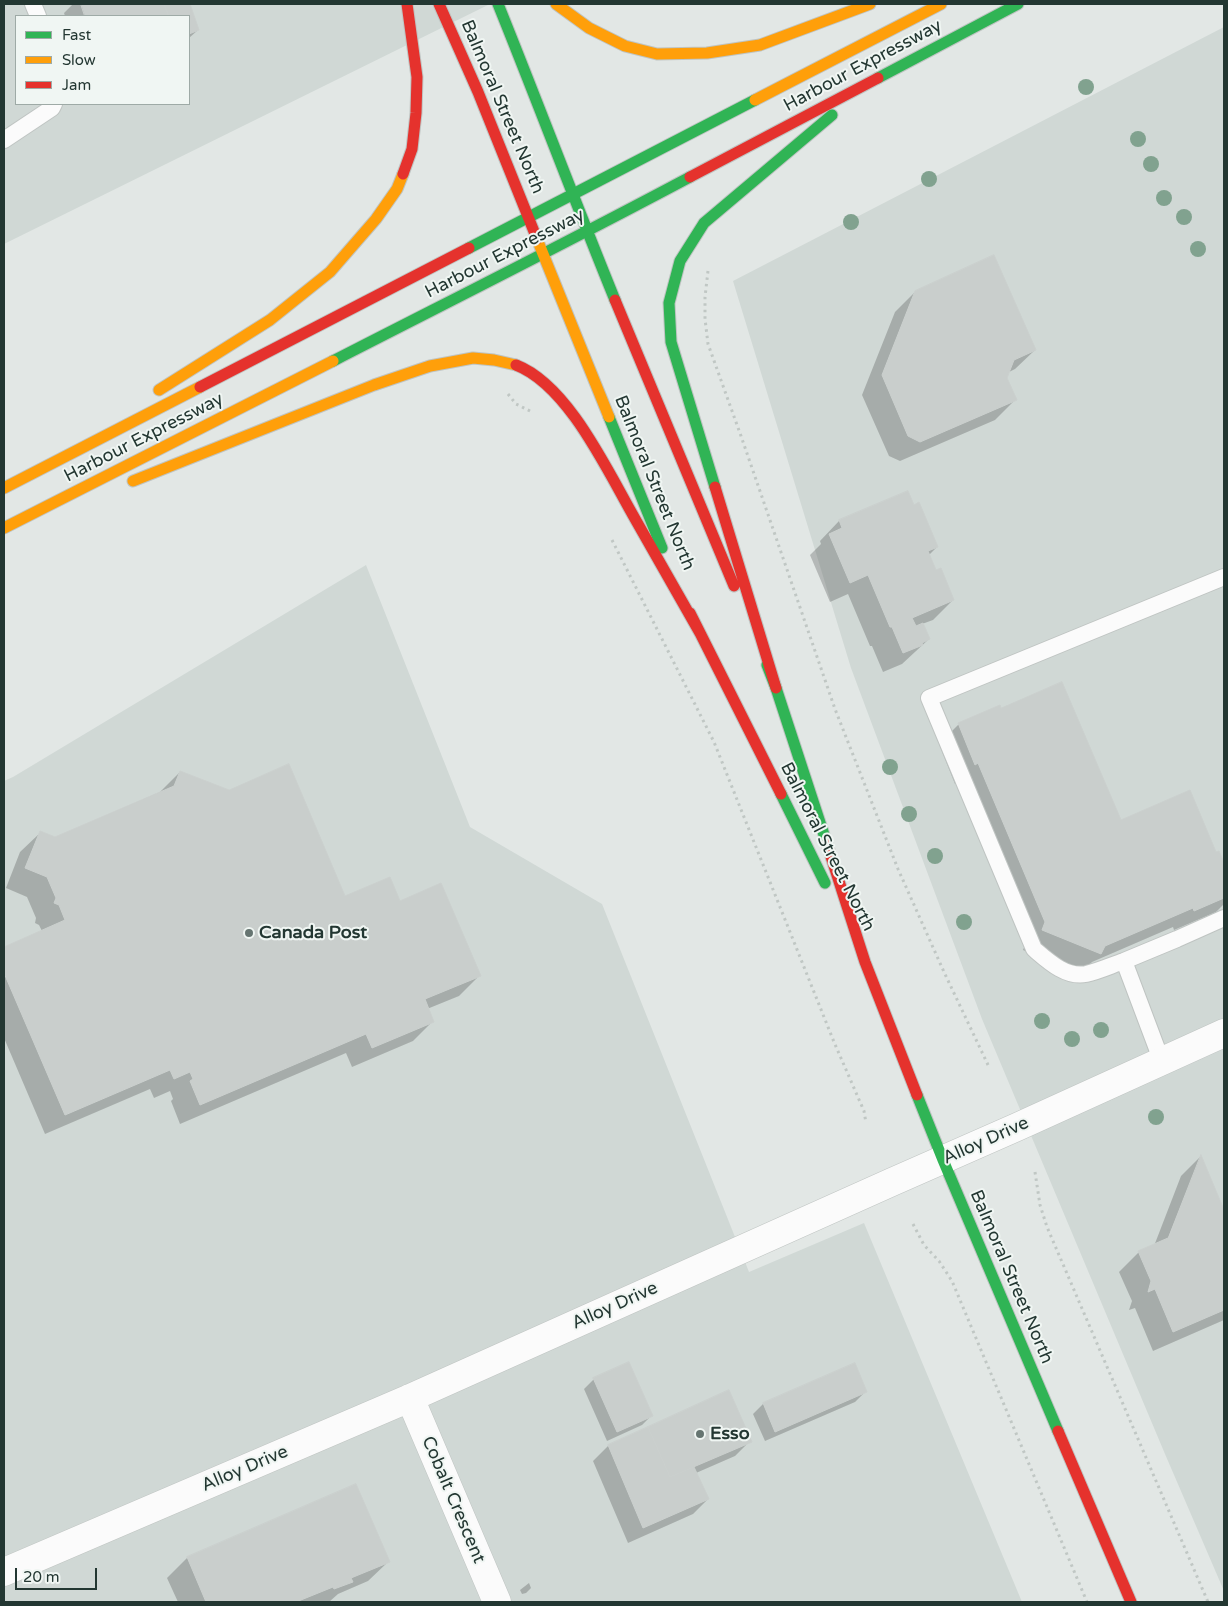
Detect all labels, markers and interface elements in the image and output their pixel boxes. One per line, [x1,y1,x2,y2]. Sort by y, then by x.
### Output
legend [15,15,190,105]
street label: Harbour Expressway [780,15,946,117]
street label: Balmoral Street North [456,17,548,197]
text: Fast [62,26,91,44]
text: Slow [62,51,96,69]
text: Jam [62,76,91,94]
street label: Harbour Expressway [422,204,588,304]
street label: Harbour Expressway [61,388,227,488]
street label: Balmoral Street North [609,392,699,574]
street label: Balmoral Street North [775,759,879,935]
place label: Canada Post [259,922,367,944]
marker: Canada Post [243,927,255,939]
street label: Alloy Drive [940,1112,1032,1170]
street label: Balmoral Street North [965,1187,1057,1367]
street label: Alloy Drive [569,1277,661,1335]
place label: Esso [710,1423,750,1445]
marker: Esso [694,1428,706,1440]
street label: Cobalt Crescent [417,1433,489,1567]
street label: Alloy Drive [199,1441,291,1497]
scale bar [18,1558,100,1590]
text: 20 m [23,1568,60,1586]

